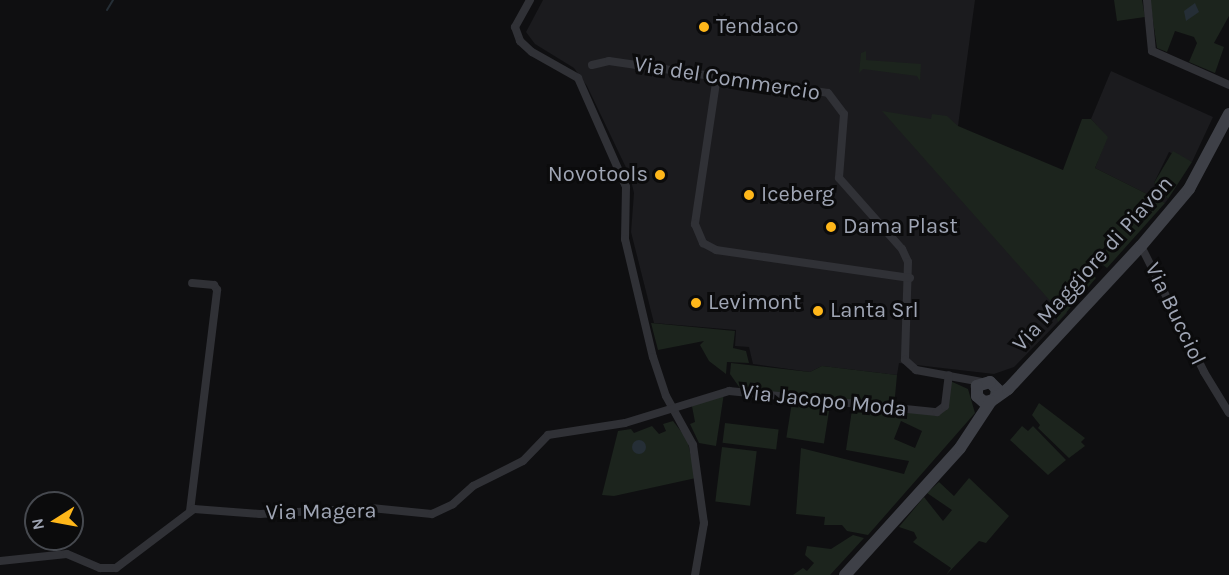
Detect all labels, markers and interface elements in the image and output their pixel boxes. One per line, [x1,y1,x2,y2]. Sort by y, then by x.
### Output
place label: Tendaco [716,14,798,40]
marker: Tendaco [697,20,711,34]
street label: Via del Commercio [632,51,822,107]
place label: Novotools [548,162,648,188]
marker: Novotools [653,168,667,182]
street label: Via Maggiore di Piavon [1007,171,1179,357]
place label: Iceberg [761,182,834,208]
marker: Iceberg [742,188,756,202]
place label: Dama Plast [843,214,958,240]
marker: Dama Plast [824,220,838,234]
street label: Via Bucciol [1139,258,1211,370]
place label: Levimont [708,290,801,316]
marker: Levimont [689,296,703,310]
place label: Lanta Srl [830,298,919,324]
marker: Lanta Srl [811,304,825,318]
street label: Via Jacopo Moda [740,379,908,423]
north arrow [24,491,84,551]
street label: Via Magera [265,498,377,526]
text: N [27,517,48,532]

